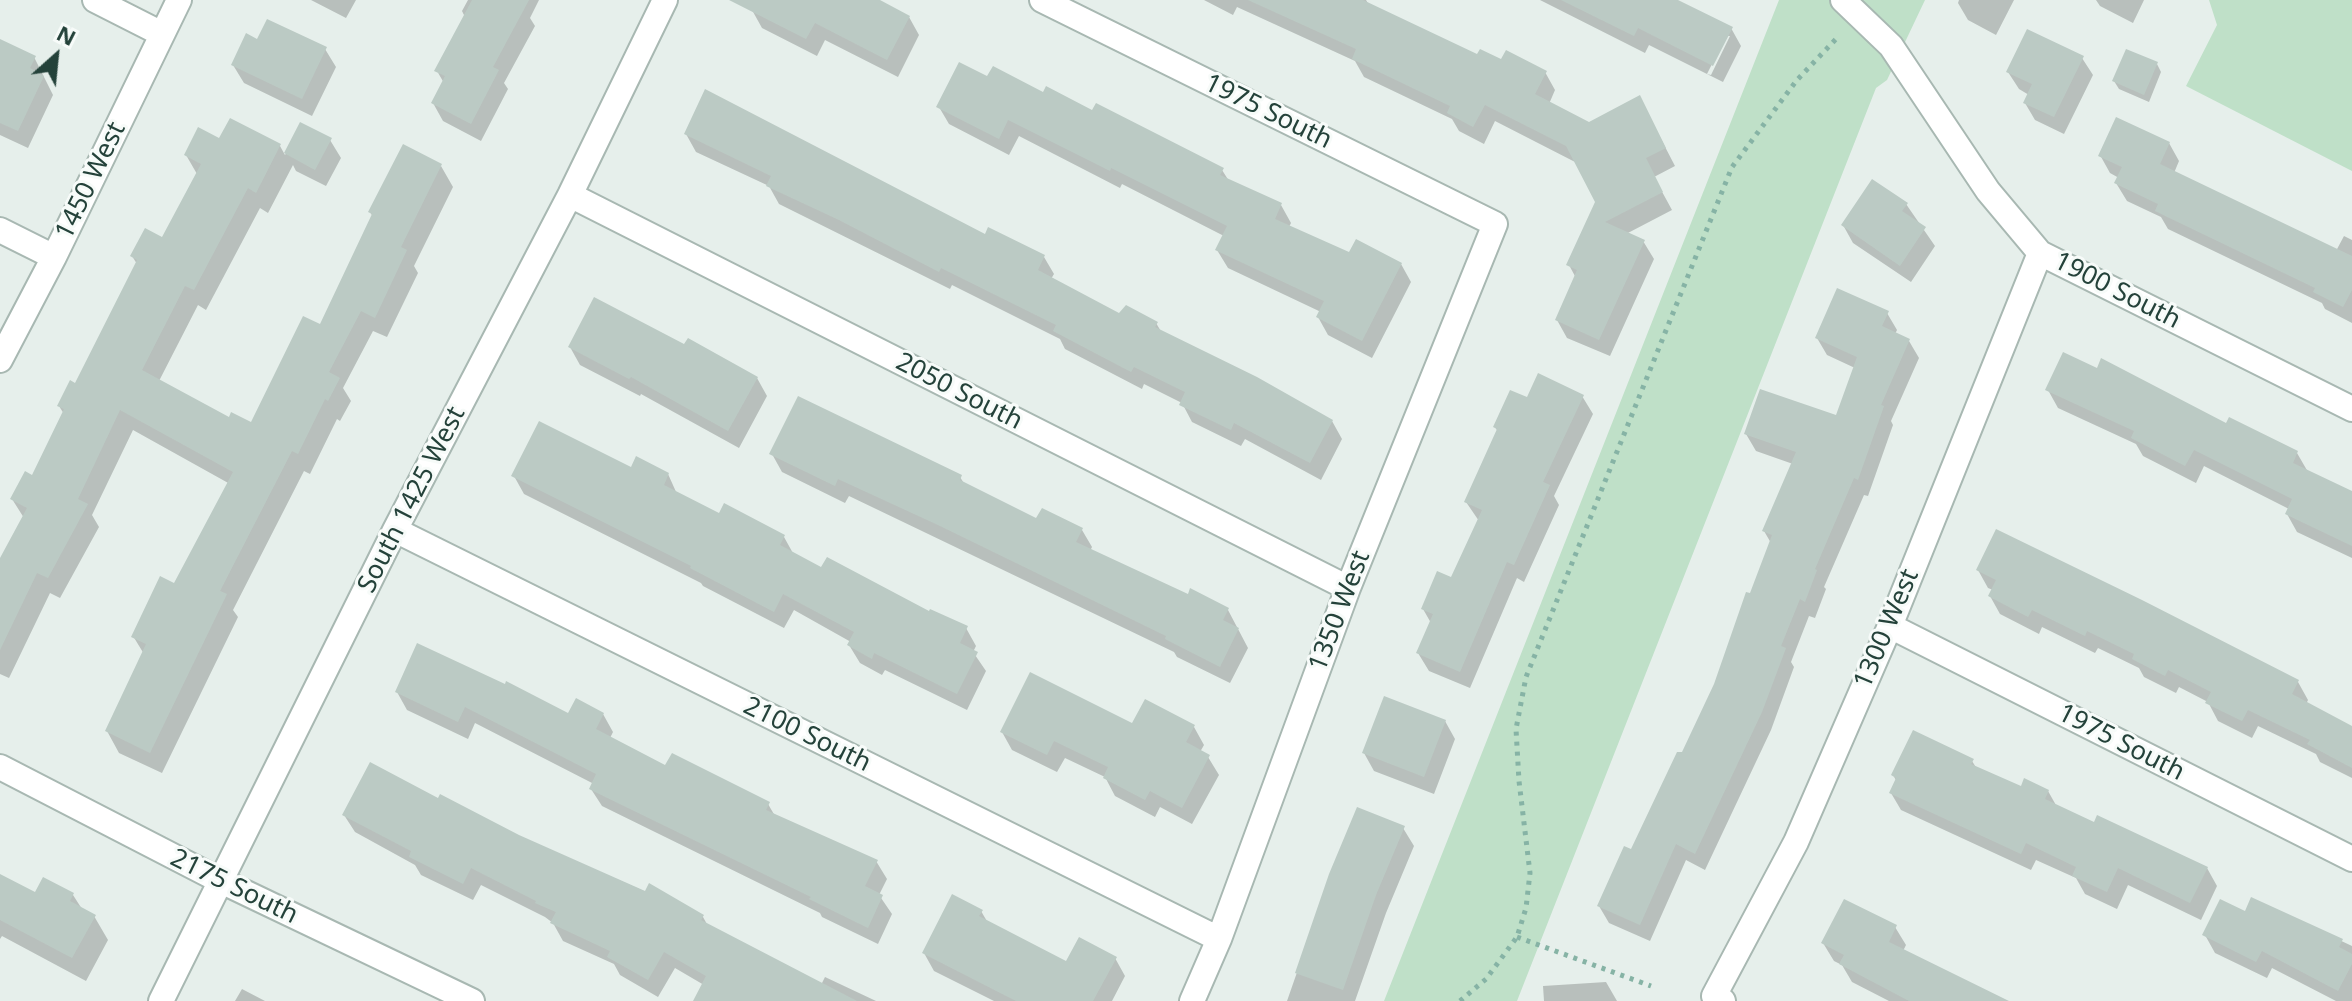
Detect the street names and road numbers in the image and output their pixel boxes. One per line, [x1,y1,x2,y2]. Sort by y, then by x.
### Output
street label: 1975 South [1199,68,1337,156]
street label: 1450 West [49,117,133,245]
street label: 1900 South [2049,246,2185,336]
street label: 2050 South [891,347,1027,437]
street label: South 1425 West [352,402,472,598]
street label: 1350 West [1303,546,1377,676]
street label: 1300 West [1848,565,1926,693]
street label: 2100 South [738,691,876,779]
street label: 1975 South [2053,698,2189,788]
street label: 2175 South [165,843,303,931]

